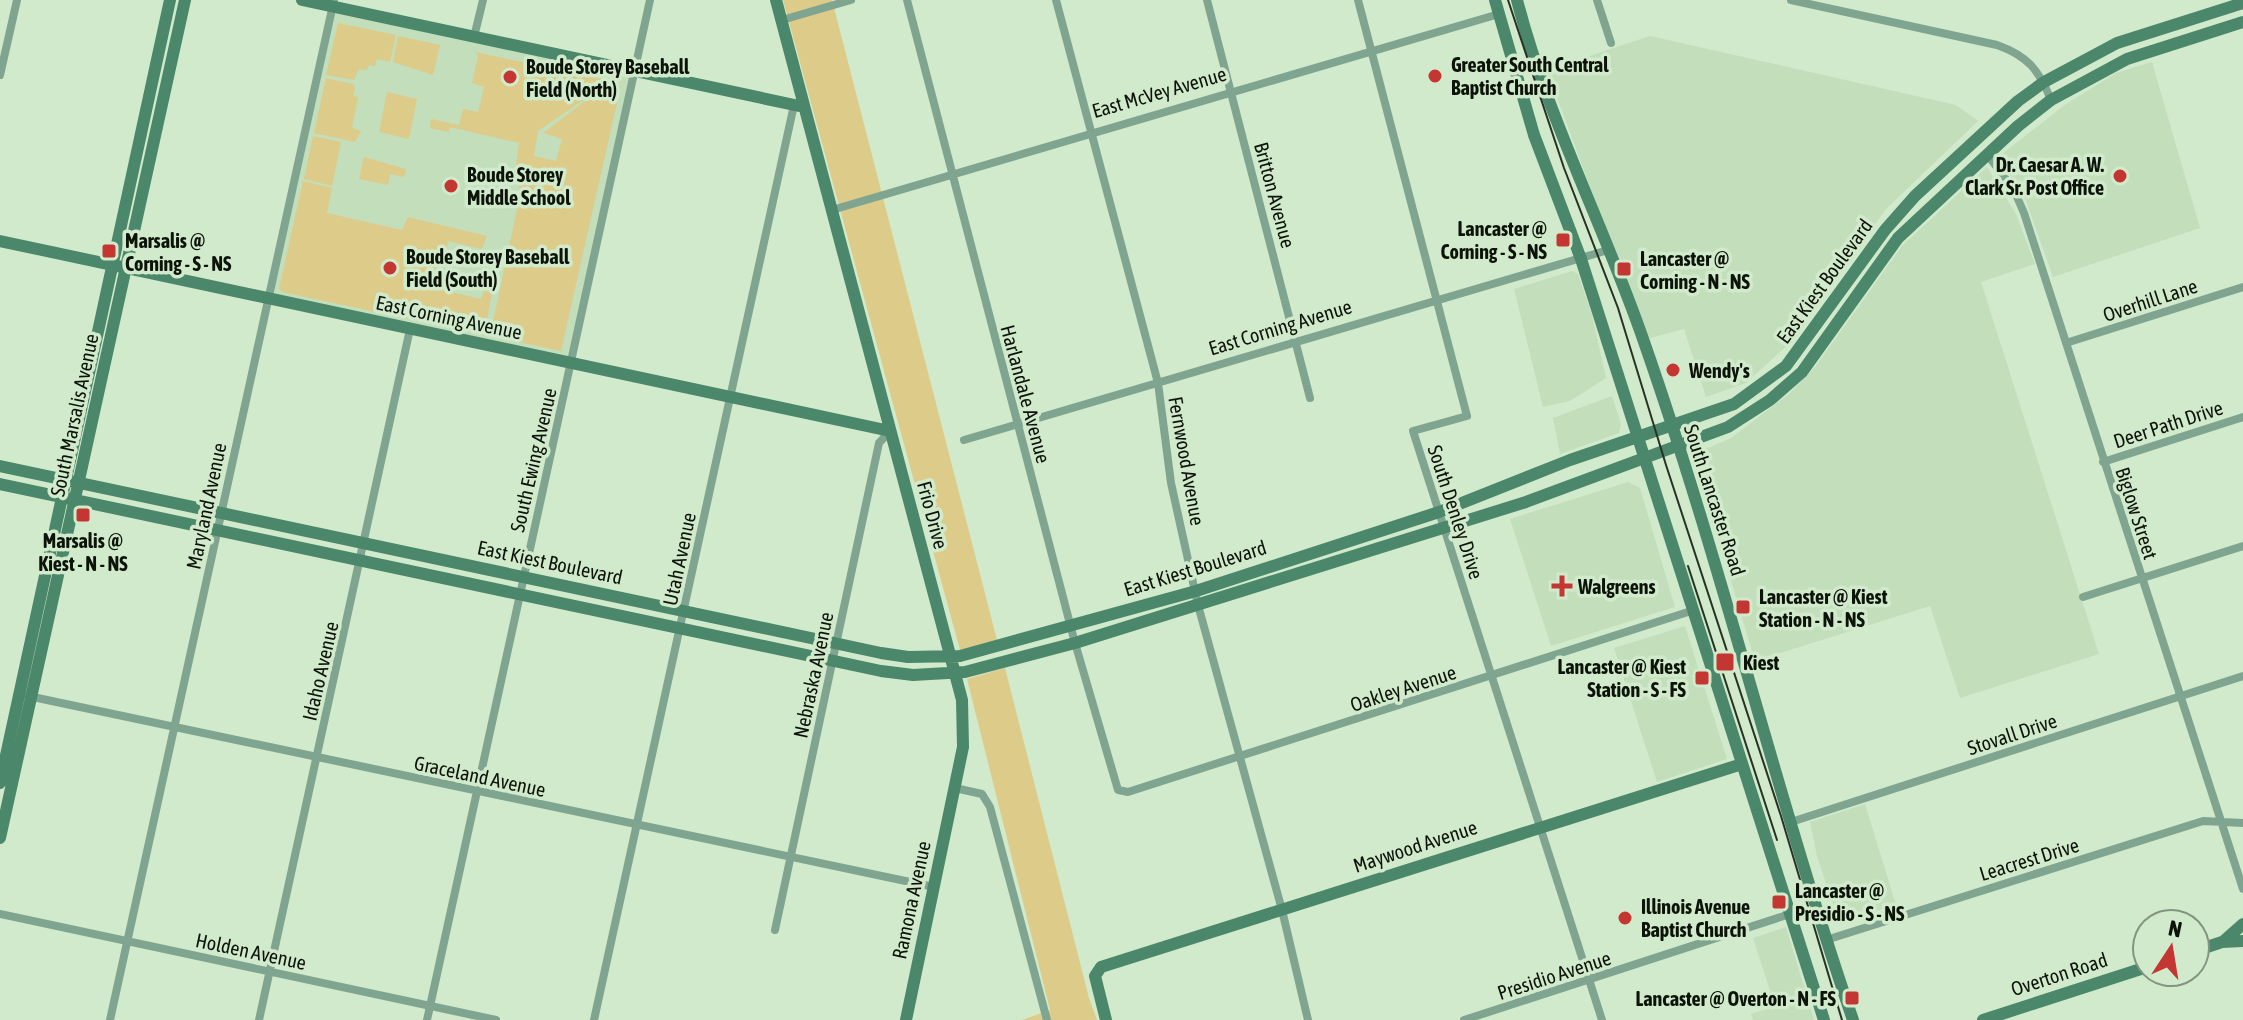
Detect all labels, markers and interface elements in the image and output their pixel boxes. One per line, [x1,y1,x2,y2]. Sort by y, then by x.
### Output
place label: Greater South Central Baptist Church [1451,53,1609,99]
place label: Boude Storey Baseball Field (North) [526,55,690,101]
street label: East McVey Avenue [1089,62,1229,122]
marker: Greater South Central Baptist Church [1426,67,1444,85]
marker: Boude Storey Baseball Field (North) [501,68,519,86]
street label: Britton Avenue [1250,140,1300,250]
place label: Dr. Caesar A. W. Clark Sr. Post Office [1965,153,2104,199]
place label: Boude Storey Middle School [467,163,571,209]
marker: Dr. Caesar A. W. Clark Sr. Post Office [2111,167,2129,185]
marker: Boude Storey Middle School [442,177,460,195]
street label: East Kiest Boulevard [1771,215,1877,347]
place label: Lancaster @ Corning - S - NS [1441,217,1548,263]
place label: Marsalis @ Corning - S - NS [125,229,232,275]
marker: Lancaster @ Corning - S - NS [1554,231,1572,249]
marker: Marsalis @ Corning - S - NS [100,242,118,260]
place label: Boude Storey Baseball Field (South) [406,245,570,291]
place label: Lancaster @ Corning - N - NS [1640,247,1750,293]
marker: Boude Storey Baseball Field (South) [381,259,399,277]
marker: Lancaster @ Corning - N - NS [1615,260,1633,278]
street label: Overhill Lane [2100,274,2200,326]
street label: East Corning Avenue [374,290,524,344]
street label: East Corning Avenue [1206,294,1354,360]
street label: Harlandale Avenue [996,322,1056,466]
street label: South Marsalis Avenue [46,332,102,498]
place label: Wendy's [1688,359,1750,382]
marker: Wendy's [1664,361,1682,379]
street label: South Ewing Avenue [505,386,561,534]
street label: Fernwood Avenue [1164,395,1210,527]
street label: Deer Path Drive [2110,396,2226,452]
street label: South Lancaster Road [1680,421,1750,579]
street label: Maryland Avenue [181,441,231,571]
street label: South Denley Drive [1424,442,1488,582]
street label: Biglow Street [2111,464,2163,562]
street label: Frio Drive [913,479,953,551]
marker: Marsalis @ Kiest - N - NS [74,506,92,524]
street label: Utah Avenue [658,510,700,608]
place label: Marsalis @ Kiest - N - NS [38,529,128,575]
street label: East Kiest Boulevard [475,535,625,589]
street label: East Kiest Boulevard [1121,535,1269,601]
place label: Walgreens [1577,575,1656,598]
marker: Walgreens [1553,577,1571,595]
place label: Lancaster @ Kiest Station - N - NS [1759,585,1888,631]
marker: Lancaster @ Kiest Station - N - NS [1734,598,1752,616]
street label: Nebraska Avenue [788,610,838,740]
street label: Idaho Avenue [297,619,343,723]
marker: Kiest [1714,651,1736,673]
place label: Kiest [1743,651,1780,674]
place label: Lancaster @ Kiest Station - S - FS [1558,655,1687,701]
street label: Oakley Avenue [1347,660,1459,716]
marker: Lancaster @ Kiest Station - S - FS [1693,669,1711,687]
street label: Stovall Drive [1964,709,2060,759]
street label: Graceland Avenue [412,751,548,801]
street label: Maywood Avenue [1350,815,1480,877]
street label: Leacrest Drive [1976,833,2082,885]
street label: Ramona Avenue [887,839,935,961]
place label: Lancaster @ Presidio - S - NS [1795,879,1905,925]
marker: Lancaster @ Presidio - S - NS [1770,893,1788,911]
place label: Illinois Avenue Baptist Church [1641,895,1750,941]
north arrow [2131,908,2211,988]
marker: Illinois Avenue Baptist Church [1616,909,1634,927]
text: N [2166,914,2184,943]
street label: Holden Avenue [194,928,308,974]
street label: Presidio Avenue [1494,946,1614,1004]
street label: Overton Road [2008,948,2110,1000]
place label: Lancaster @ Overton - N - FS [1636,987,1837,1010]
marker: Lancaster @ Overton - N - FS [1843,989,1861,1007]

